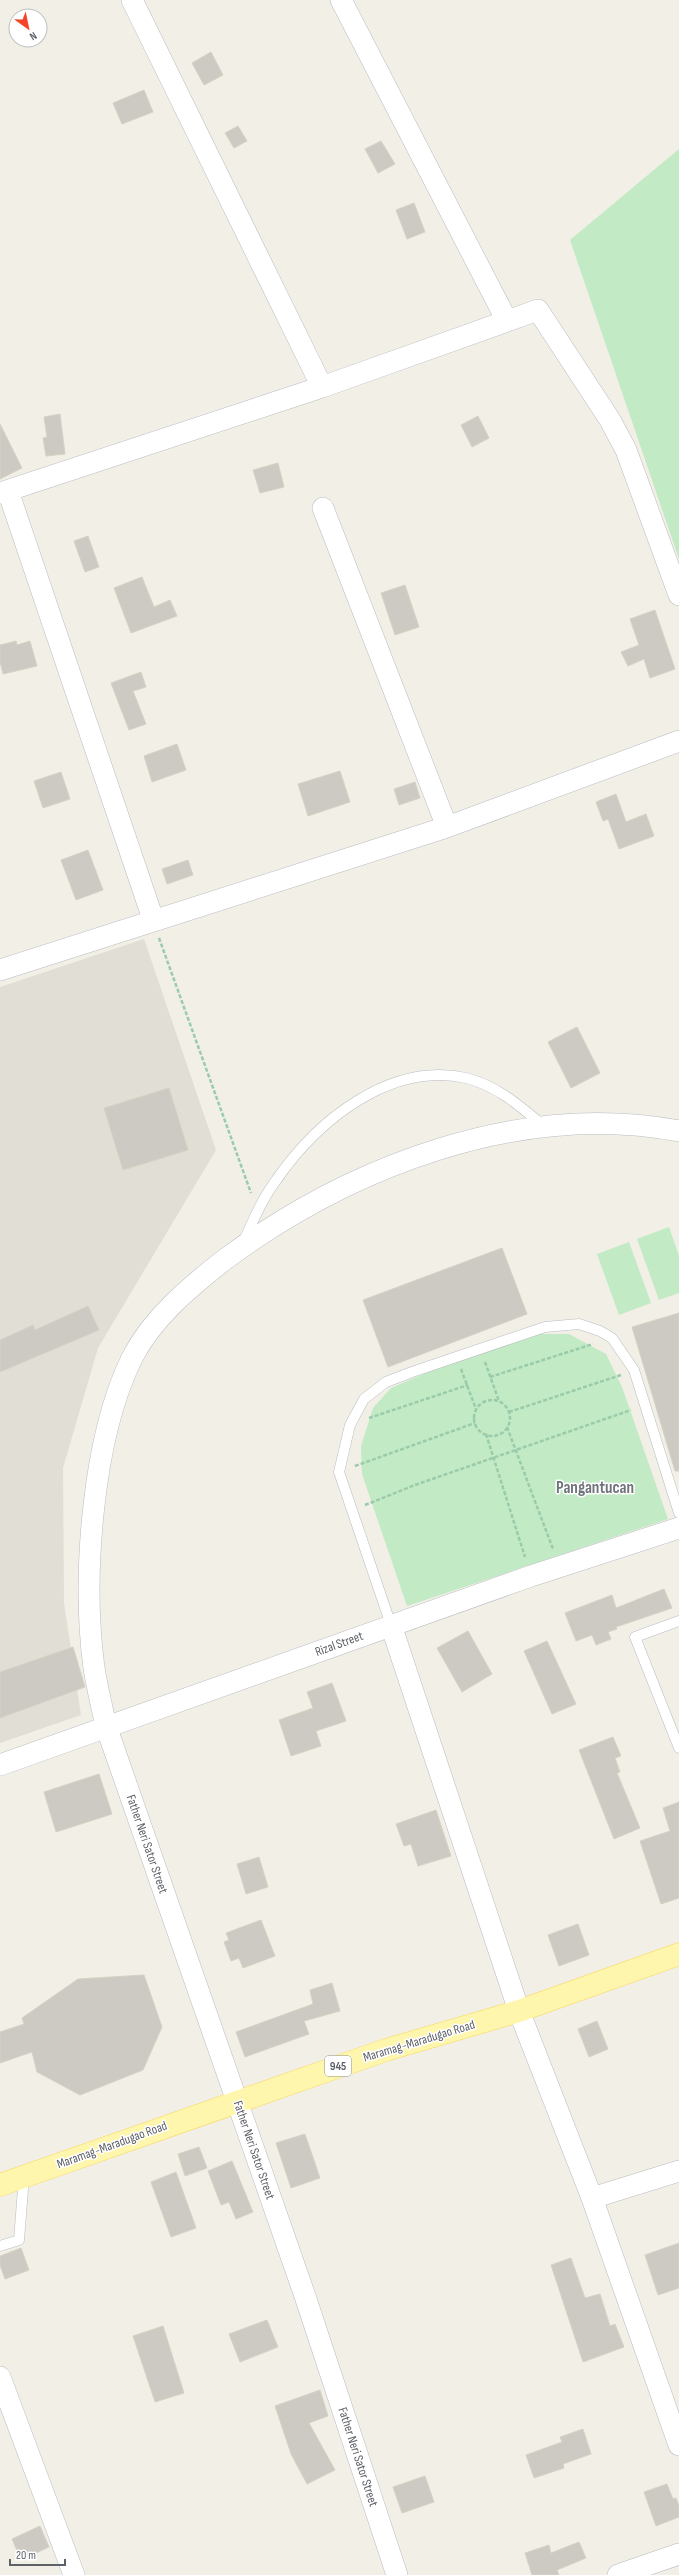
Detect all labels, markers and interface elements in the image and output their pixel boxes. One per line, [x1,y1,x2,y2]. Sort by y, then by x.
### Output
north arrow [8,8,48,48]
text: N [27,29,39,43]
district label: Pangantucan [556,1478,634,1498]
street label: Rizal Street [313,1628,365,1660]
street label: Father Neri Sator Street [123,1793,171,1896]
street label: Maramag-Maradugao Road [361,2016,477,2066]
road number: 945 [325,2056,351,2076]
street label: Father Neri Sator Street [230,2099,278,2202]
street label: Maramag-Maradugao Road [55,2118,169,2172]
street label: Father Neri Sator Street [334,2405,382,2509]
scale bar [10,2541,65,2567]
text: 20 m [16,2548,36,2563]

